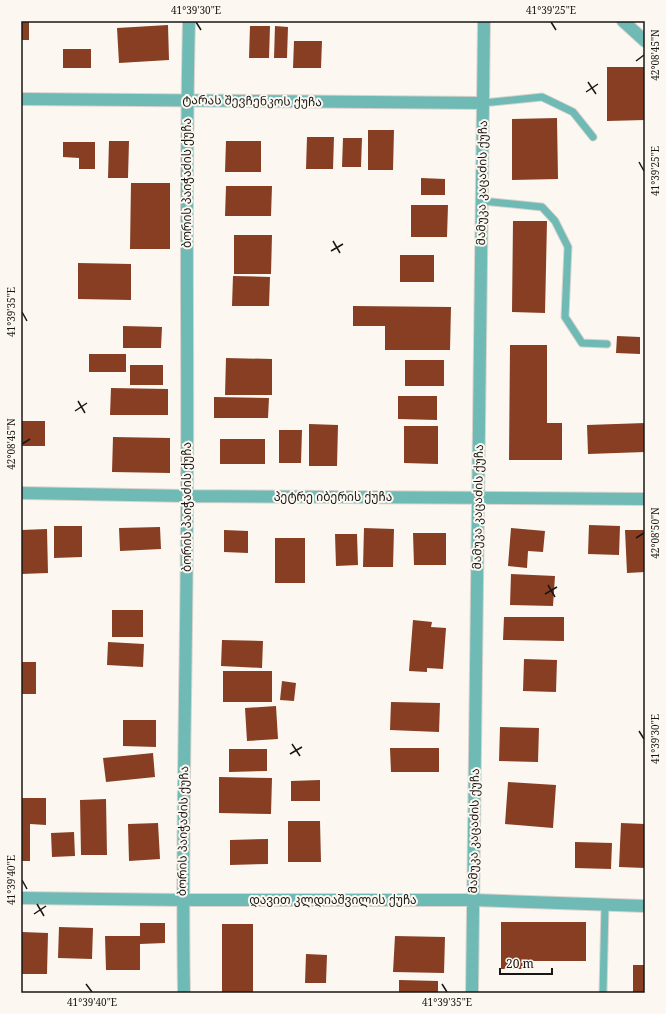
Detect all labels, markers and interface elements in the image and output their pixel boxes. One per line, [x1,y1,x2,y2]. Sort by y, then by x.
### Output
text: 41°39'30"E [171,3,221,17]
text: 41°39'25"E [526,3,576,17]
text: 42°08'45"N [648,29,662,81]
street label: ტარას შევჩენკოს ქუჩა [182,91,322,110]
street label: ბორის პაიჭაძის ქუჩა [178,118,195,248]
street label: მამუკა კაცაძის ქუჩა [472,120,491,246]
text: 41°39'25"E [648,146,662,196]
text: 41°39'35"E [4,287,18,337]
text: 42°08'45"N [4,418,18,470]
street label: ბორის პაიჭაძის ქუჩა [178,442,195,572]
street label: მამუკა კაცაძის ქუჩა [468,444,487,570]
street label: პეტრე იბერის ქუჩა [274,488,392,505]
text: 42°08'50"N [648,507,662,559]
text: 41°39'30"E [648,714,662,764]
street label: ბორის პაიჭაძის ქუჩა [173,766,192,896]
street label: მამუკა კაცაძის ქუჩა [464,768,483,894]
text: 41°39'40"E [4,855,18,905]
street label: დავით კლდიაშვილის ქუჩა [249,891,417,908]
scale bar [500,950,552,976]
text: 20 m [506,955,534,972]
text: 41°39'40"E [67,995,117,1009]
text: 41°39'35"E [422,995,472,1009]

